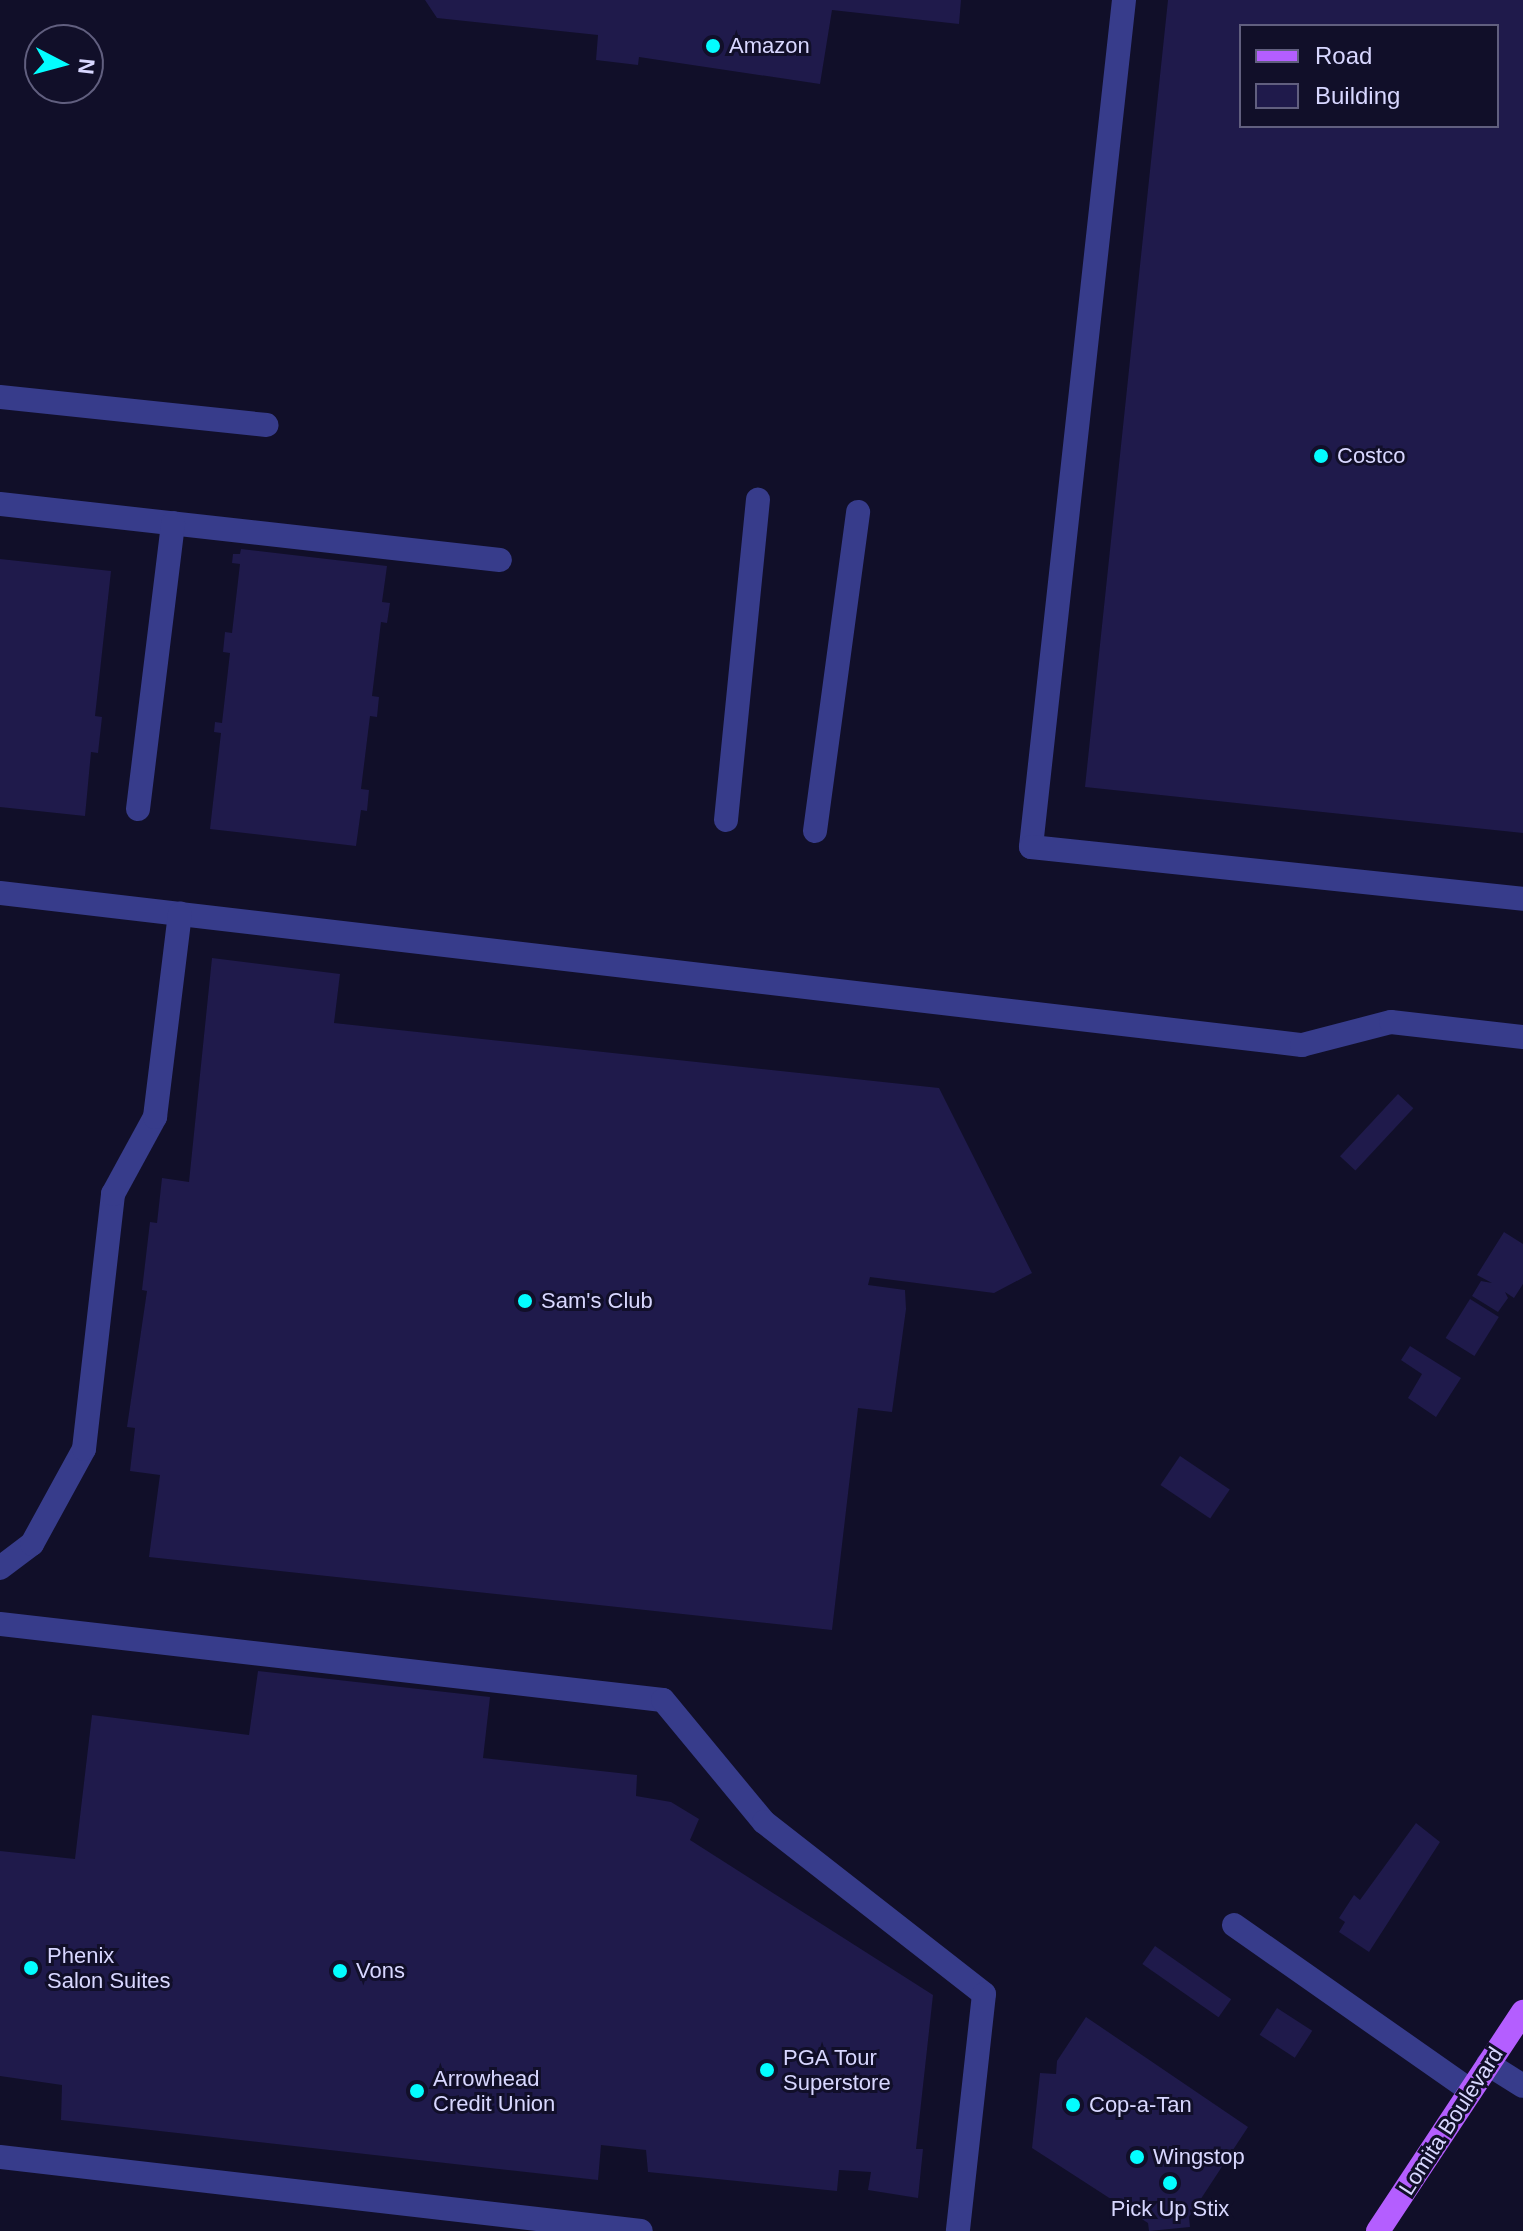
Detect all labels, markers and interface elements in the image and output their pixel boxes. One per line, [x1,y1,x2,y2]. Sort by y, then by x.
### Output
north arrow [24,24,104,104]
legend [1239,24,1499,128]
place label: Amazon [729,33,810,59]
marker: Amazon [704,37,722,55]
text: Road [1315,42,1372,69]
text: N [73,57,100,76]
text: Building [1315,82,1400,109]
place label: Costco [1337,443,1405,469]
marker: Costco [1312,447,1330,465]
place label: Sam's Club [541,1288,653,1314]
marker: Sam's Club [516,1292,534,1310]
place label: Phenix Salon Suites [47,1942,171,1994]
place label: Vons [356,1958,405,1984]
marker: Phenix Salon Suites [22,1959,40,1977]
marker: Vons [331,1962,349,1980]
street label: Lomita Boulevard [1393,2042,1509,2200]
place label: PGA Tour Superstore [783,2044,891,2096]
marker: PGA Tour Superstore [758,2061,776,2079]
place label: Arrowhead Credit Union [433,2065,555,2116]
marker: Arrowhead Credit Union [408,2082,426,2100]
place label: Cop-a-Tan [1089,2092,1192,2118]
marker: Cop-a-Tan [1064,2096,1082,2114]
place label: Wingstop [1153,2144,1245,2170]
marker: Wingstop [1128,2148,1146,2166]
marker: Pick Up Stix [1161,2174,1179,2192]
place label: Pick Up Stix [1111,2196,1229,2222]

